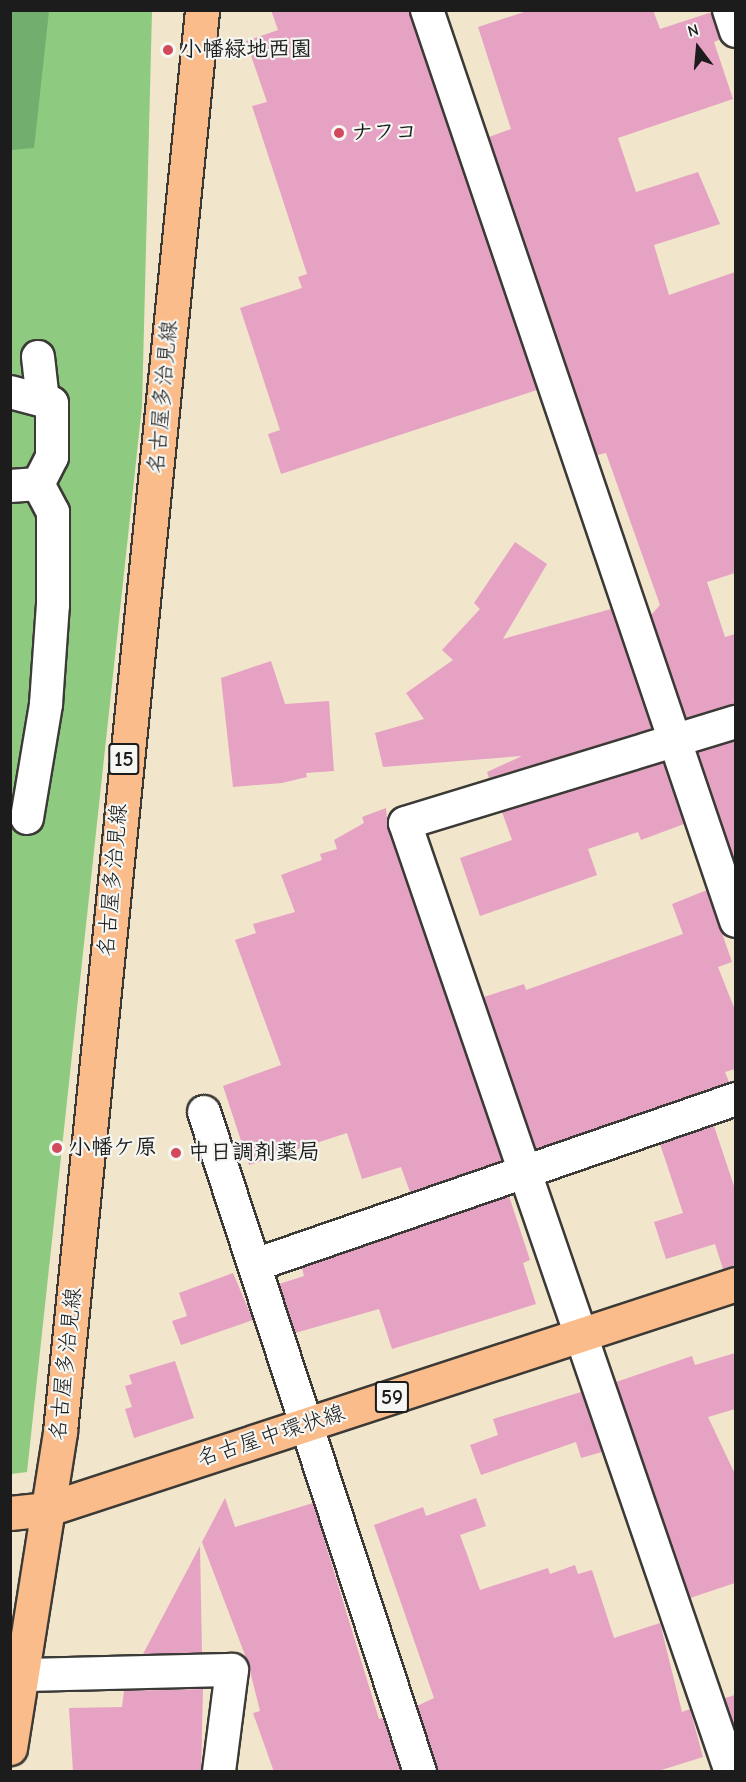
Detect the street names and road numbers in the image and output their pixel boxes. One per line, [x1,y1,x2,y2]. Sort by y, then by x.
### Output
street label: 名古屋多治見線 [143,319,183,475]
road number: 15 [108,741,140,777]
street label: 名古屋多治見線 [93,802,133,958]
street label: 名古屋多治見線 [45,1286,87,1442]
road number: 59 [374,1379,410,1415]
street label: 名古屋中環状線 [194,1400,348,1472]

